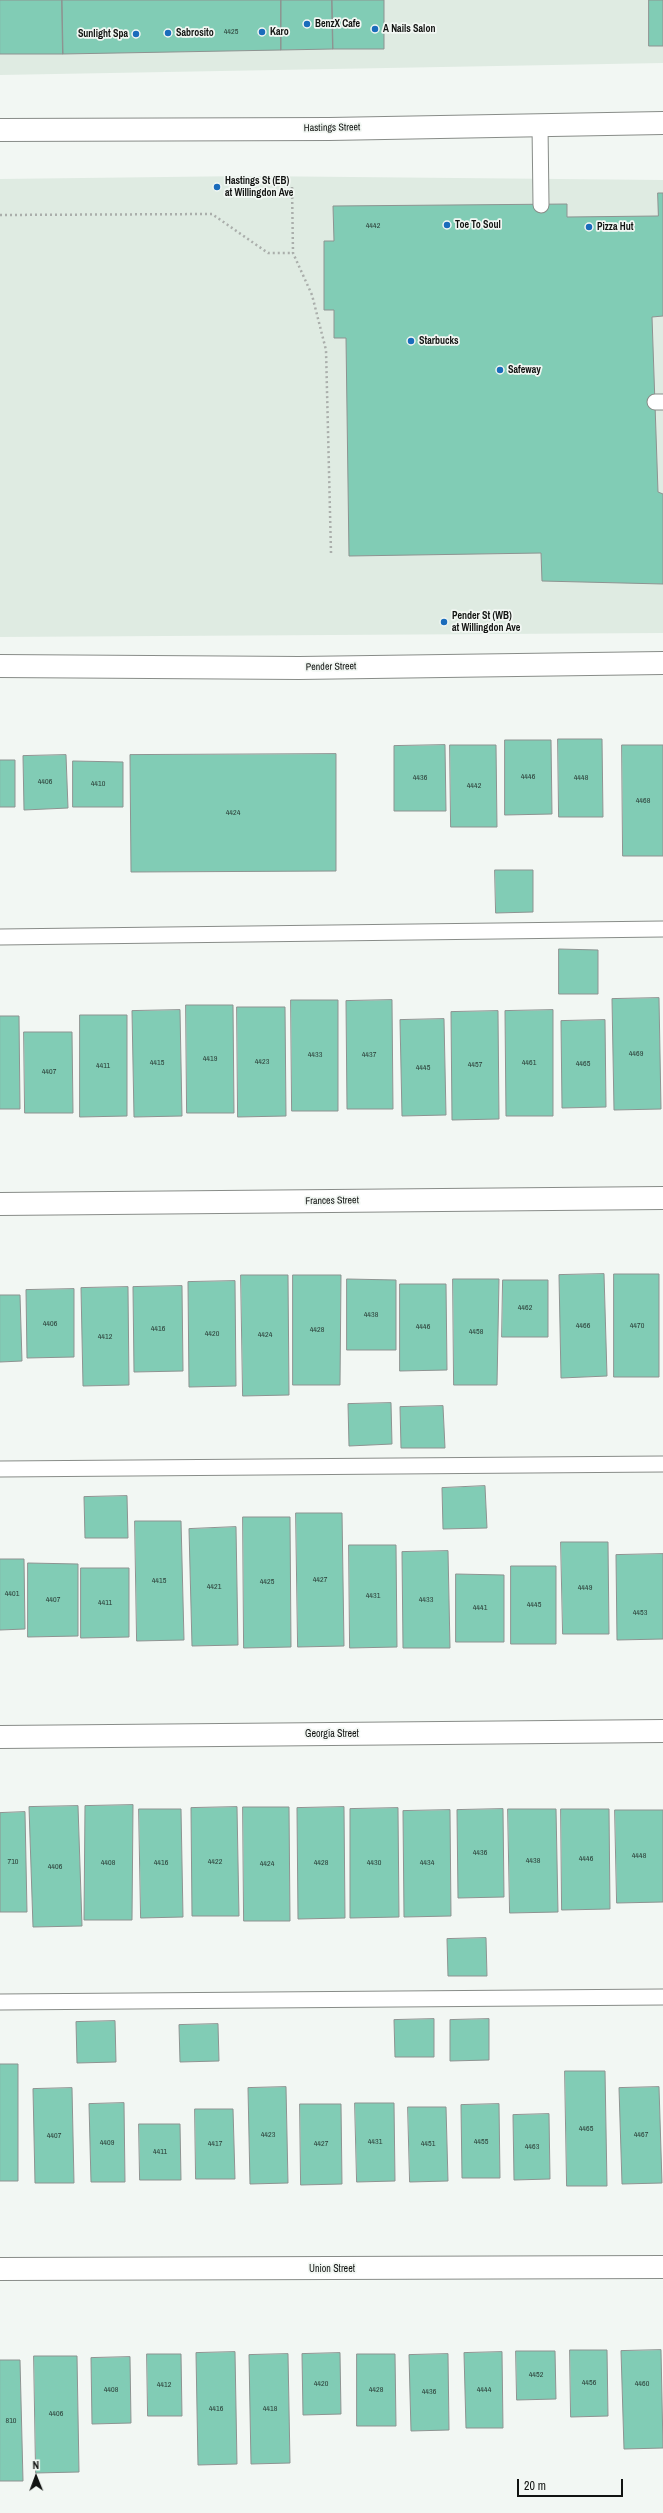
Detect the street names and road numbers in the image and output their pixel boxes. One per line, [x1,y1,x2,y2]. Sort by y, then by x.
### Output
street label: Hastings Street [304,122,360,134]
street label: Pender Street [306,661,356,673]
street label: Frances Street [305,1195,359,1207]
street label: Georgia Street [305,1728,359,1740]
street label: Union Street [309,2263,355,2275]

